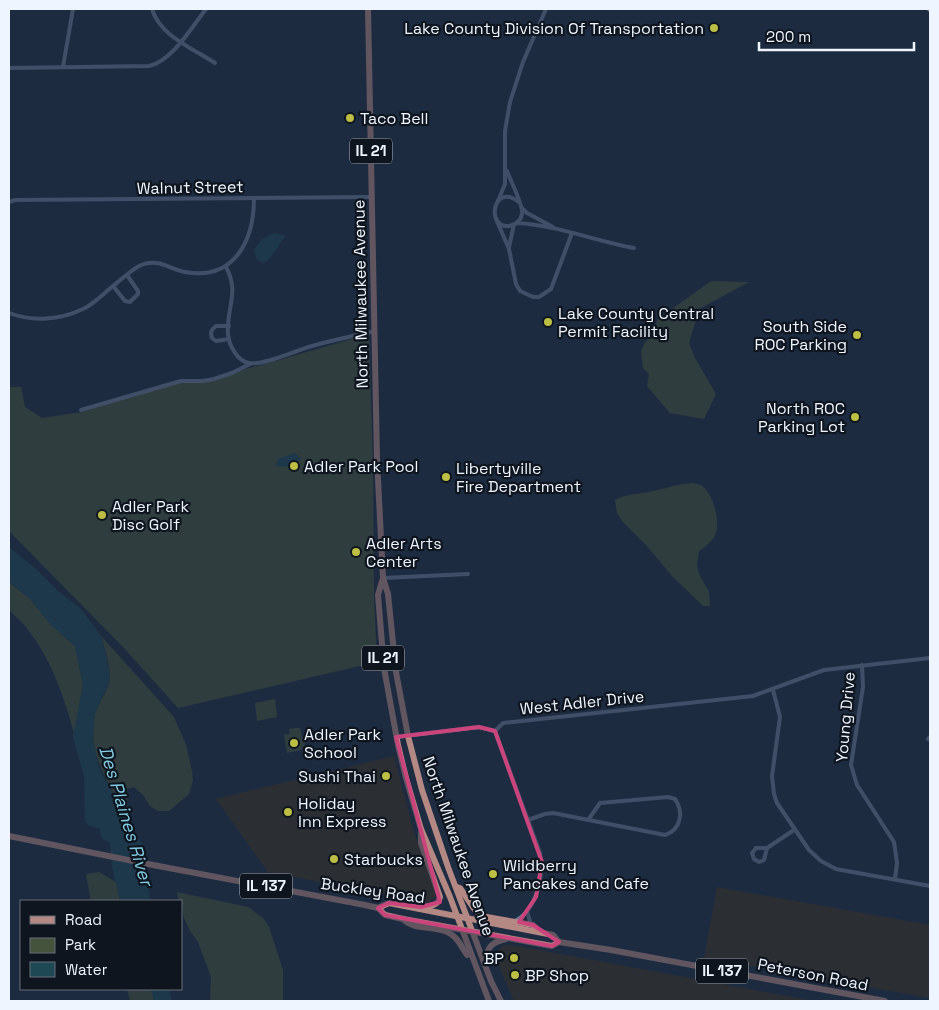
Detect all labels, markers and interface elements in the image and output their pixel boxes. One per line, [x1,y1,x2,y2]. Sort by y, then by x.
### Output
place label: Lake County Division Of Transportation [404,18,704,39]
scale bar [759,20,914,52]
marker: Lake County Division Of Transportation [708,22,720,34]
text: 200 m [766,27,811,46]
place label: Taco Bell [360,108,428,129]
marker: Taco Bell [344,112,356,124]
road number: IL 21 [350,138,392,164]
street label: Walnut Street [136,176,244,199]
street label: North Milwaukee Avenue [348,200,373,388]
place label: Lake County Central Permit Facility [558,303,714,342]
marker: Lake County Central Permit Facility [542,316,554,328]
place label: South Side ROC Parking [755,316,847,355]
marker: South Side ROC Parking [851,329,863,341]
place label: North ROC Parking Lot [758,398,845,437]
marker: North ROC Parking Lot [849,411,861,423]
place label: Adler Park Pool [304,456,418,477]
place label: Libertyville Fire Department [456,458,581,497]
marker: Adler Park Pool [288,460,300,472]
marker: Libertyville Fire Department [440,471,452,483]
place label: Adler Park Disc Golf [112,496,190,535]
marker: Adler Park Disc Golf [96,509,108,521]
place label: Adler Arts Center [366,533,442,572]
marker: Adler Arts Center [350,546,362,558]
road number: IL 21 [362,646,404,670]
street label: Young Drive [831,671,860,763]
street label: West Adler Drive [519,686,645,719]
place label: Adler Park School [304,724,382,763]
marker: Adler Park School [288,737,300,749]
water label: Des Plaines River [94,743,159,891]
street label: North Milwaukee Avenue [418,754,499,939]
place label: Sushi Thai [298,766,376,787]
marker: Sushi Thai [380,770,392,782]
place label: Holiday Inn Express [298,793,387,832]
marker: Holiday Inn Express [282,806,294,818]
place label: Starbucks [344,849,423,870]
marker: Starbucks [328,853,340,865]
place label: Wildberry Pancakes and Cafe [503,855,649,894]
marker: Wildberry Pancakes and Cafe [487,868,499,880]
street label: Buckley Road [319,873,426,908]
road number: IL 137 [240,874,292,898]
legend [20,900,182,990]
text: Road [65,910,102,929]
text: Park [65,935,96,954]
place label: BP [484,948,504,969]
marker: BP [508,952,520,964]
street label: Peterson Road [756,953,870,996]
road number: IL 137 [696,958,748,984]
text: Water [65,960,108,979]
place label: BP Shop [525,965,589,986]
marker: BP Shop [509,969,521,981]

